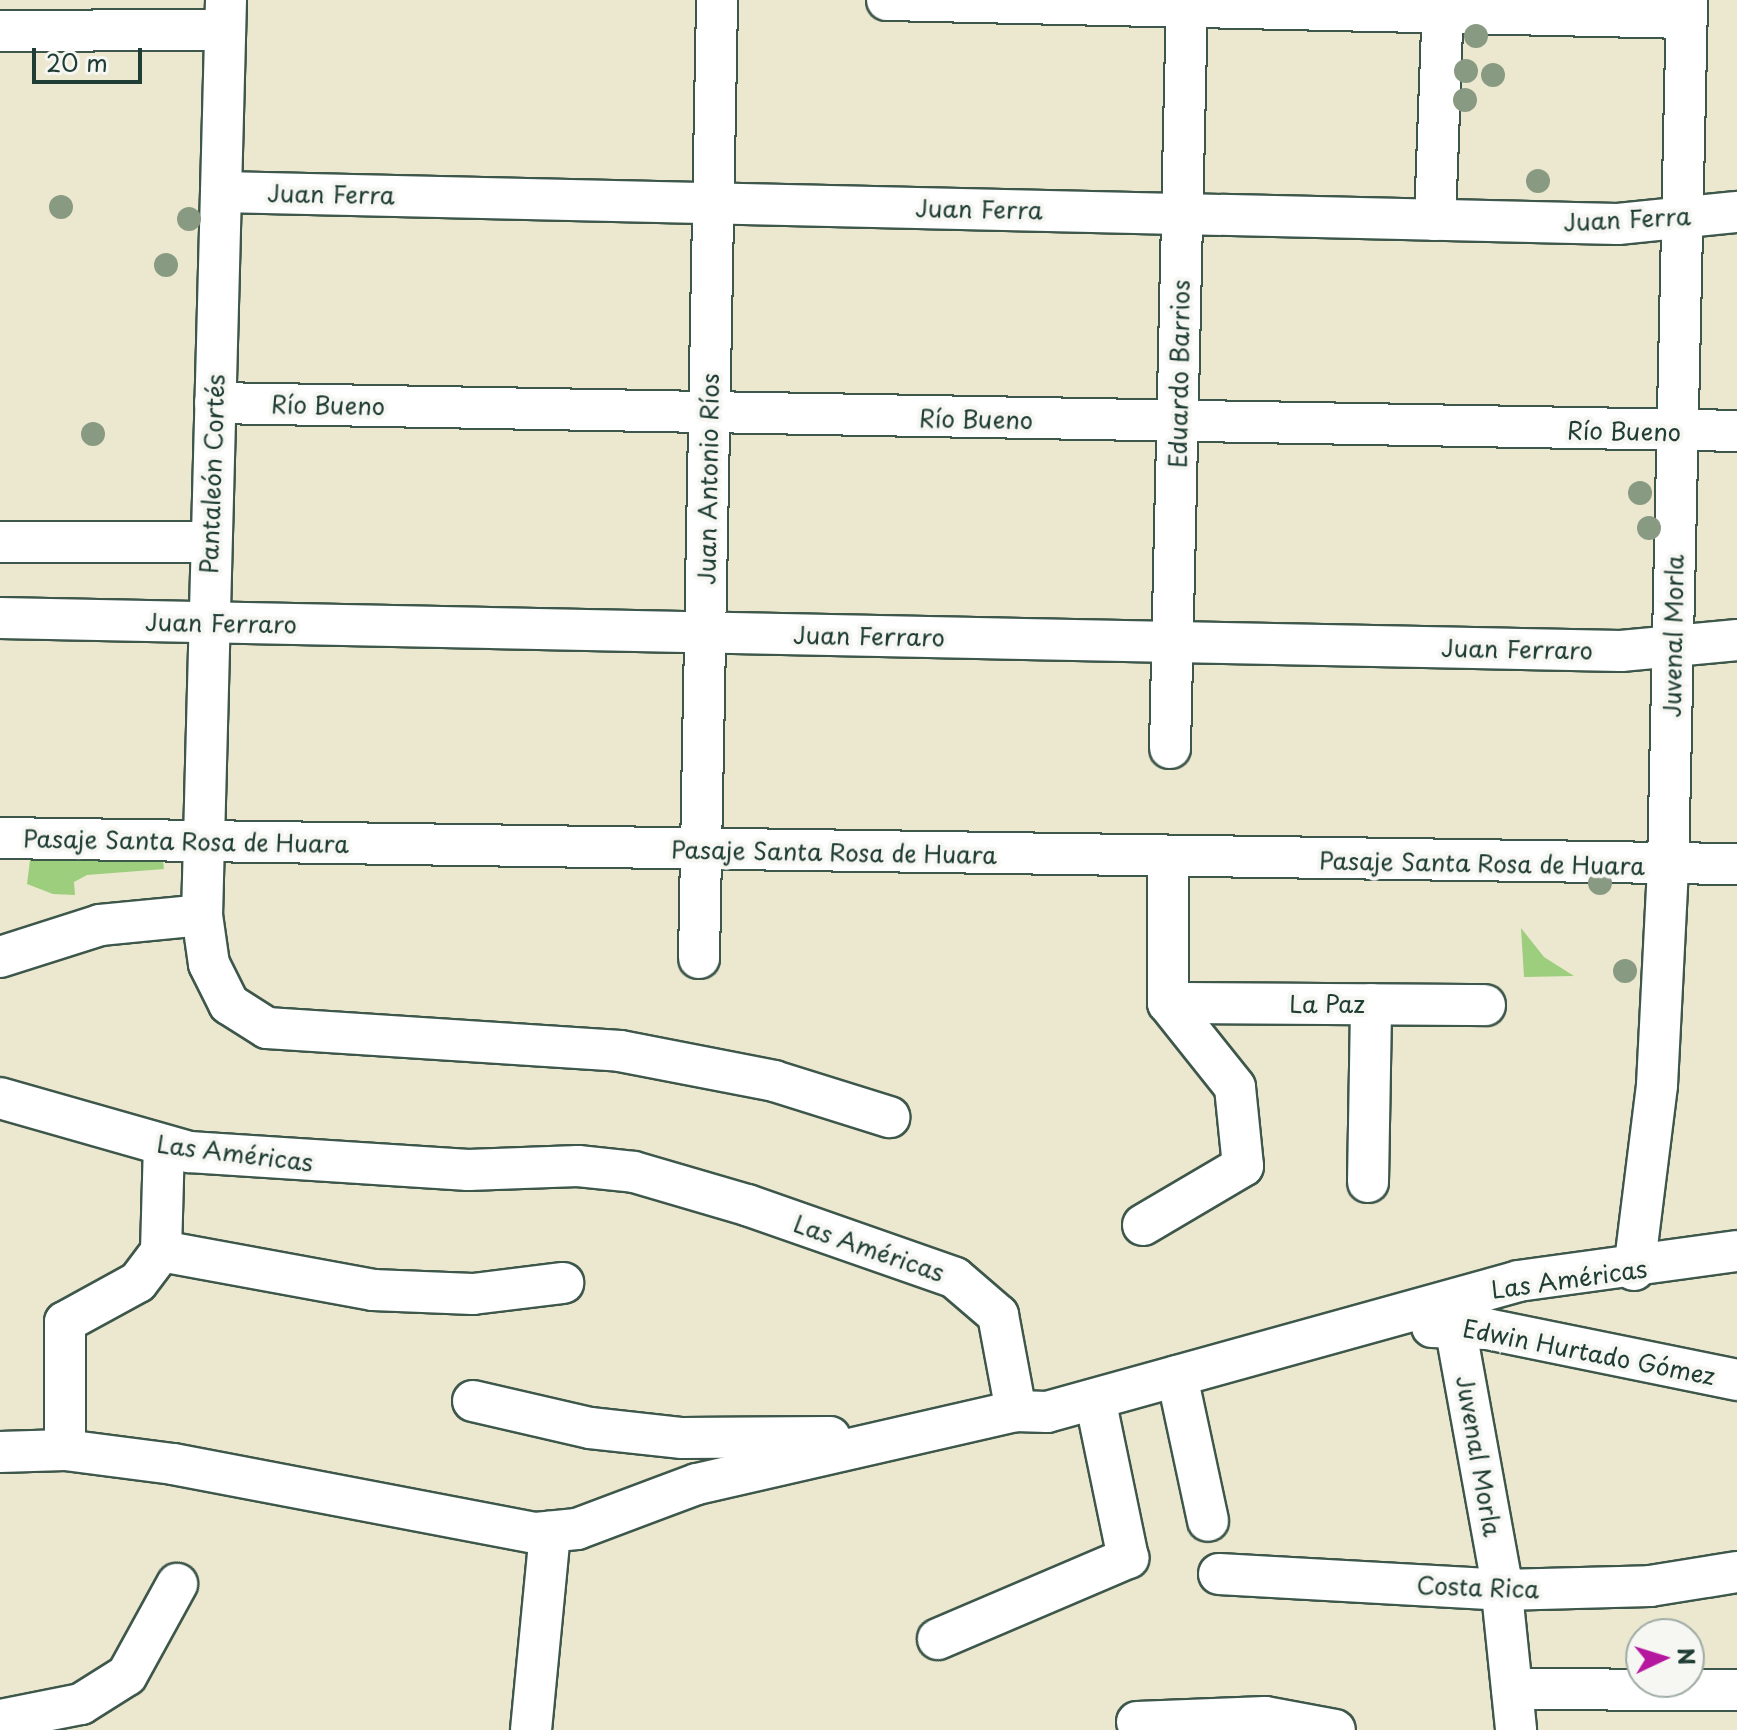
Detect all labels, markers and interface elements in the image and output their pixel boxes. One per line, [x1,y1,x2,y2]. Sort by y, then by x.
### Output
scale bar [36,32,146,82]
text: 20 m [46,44,108,80]
street label: Juan Ferra [267,178,395,210]
street label: Juan Ferra [915,193,1043,225]
street label: Juan Ferra [1563,201,1691,237]
street label: Eduardo Barrios [1163,281,1195,467]
street label: Juan Antonio Ríos [692,373,724,585]
street label: Pantaleón Cortés [194,374,230,574]
street label: Río Bueno [269,390,387,420]
street label: Río Bueno [917,404,1035,434]
street label: Río Bueno [1565,416,1683,446]
street label: Juvenal Morla [1657,555,1689,717]
street label: Juan Ferraro [145,607,297,639]
street label: Juan Ferraro [793,620,945,652]
street label: Juan Ferraro [1441,633,1593,665]
street label: Pasaje Santa Rosa de Huara [21,824,351,858]
street label: Pasaje Santa Rosa de Huara [669,835,999,869]
street label: Pasaje Santa Rosa de Huara [1317,846,1647,880]
street label: La Paz [1289,990,1365,1018]
street label: Las Américas [156,1129,314,1177]
street label: Las Américas [791,1209,947,1287]
street label: Las Américas [1490,1254,1648,1304]
street label: Edwin Hurtado Gómez [1461,1313,1717,1391]
street label: Juvenal Morla [1451,1374,1507,1538]
street label: Costa Rica [1415,1570,1541,1604]
north arrow [1625,1618,1705,1698]
text: N [1670,1647,1705,1666]

